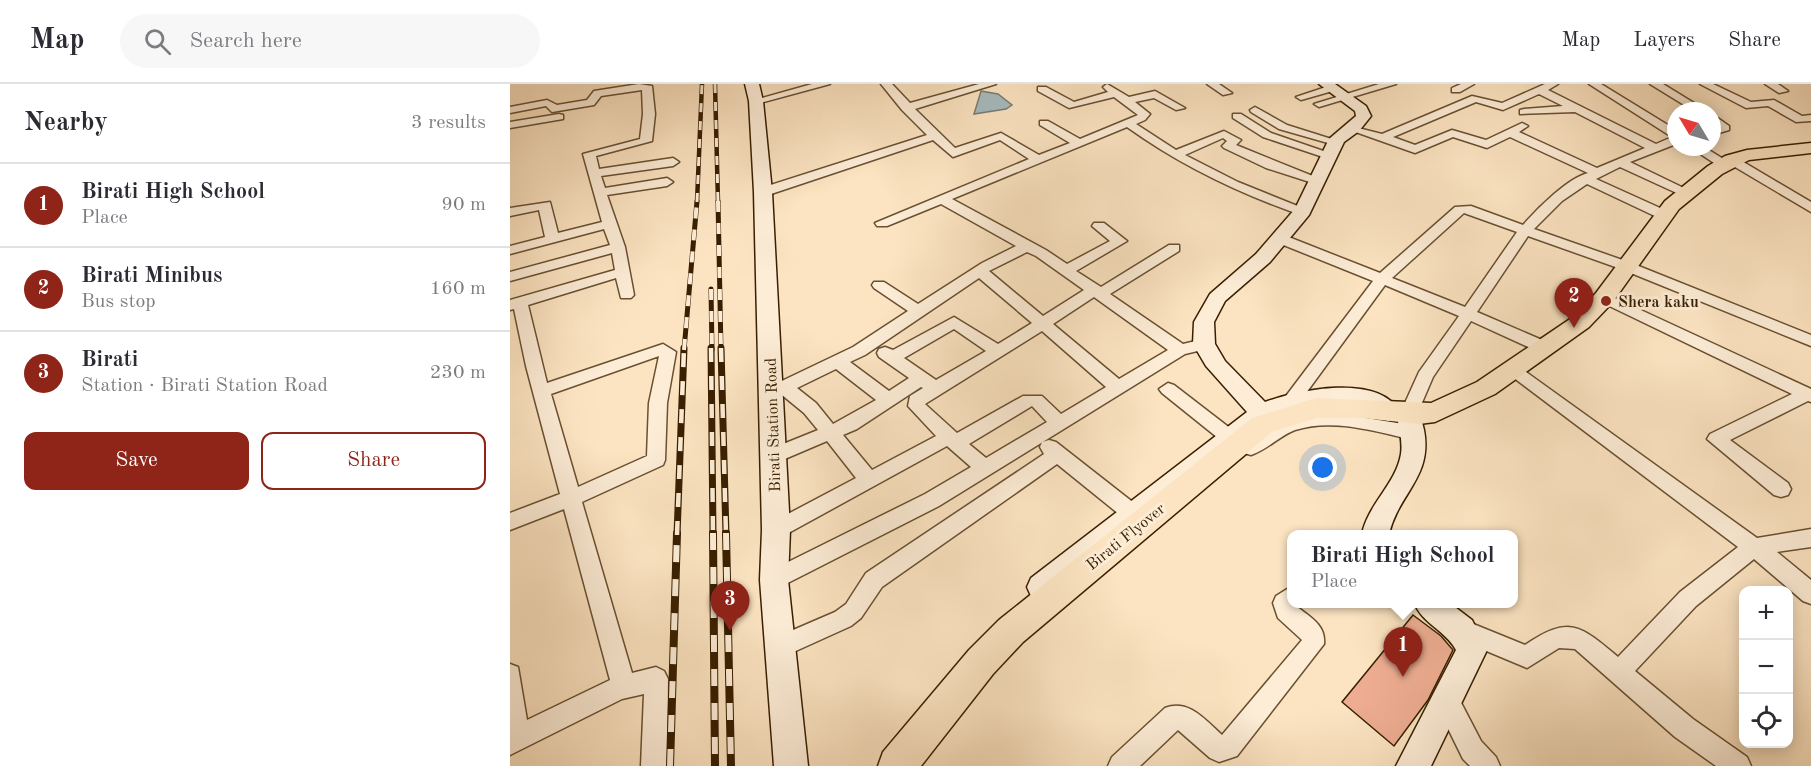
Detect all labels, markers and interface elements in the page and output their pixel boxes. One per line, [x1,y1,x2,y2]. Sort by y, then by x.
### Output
search box [120,14,540,68]
icon: search [141,25,174,58]
text: Map [30,27,84,55]
text: Search here [189,30,302,52]
text: Map [1561,30,1600,51]
text: Layers [1633,30,1695,51]
text: Share [1728,30,1781,51]
north arrow [1667,102,1721,156]
text: Nearby [24,110,108,136]
text: 3 results [411,113,486,133]
text: Birati High School [81,181,265,203]
text: 1 [38,195,49,215]
text: 90 m [441,195,486,215]
text: Place [81,208,128,228]
text: Birati Minibus [81,265,223,287]
pin: 2 [1554,278,1594,328]
text: 2 [38,279,49,299]
text: 160 m [430,279,486,299]
text: Bus stop [81,292,156,312]
marker: Shera kaku [1599,294,1613,308]
place label: Shera kaku [1618,295,1699,311]
text: Birati [81,349,138,371]
street label: Birati Station Road [764,358,784,492]
text: 3 [38,363,49,383]
text: 230 m [430,363,486,383]
text: Station · Birati Station Road [81,376,328,396]
button: Save [24,432,249,490]
button: Share [261,432,486,490]
your location [1308,453,1337,482]
street label: Birati Flyover [1084,501,1169,574]
popup [1287,530,1518,608]
text: Birati High School [1310,545,1495,567]
text: Place [1310,572,1357,592]
pin: 3 [710,582,750,631]
map controls [1739,586,1793,748]
button: + [1739,586,1793,640]
pin: 1 [1384,628,1422,677]
button: − [1739,640,1793,694]
button: locate [1739,694,1793,748]

